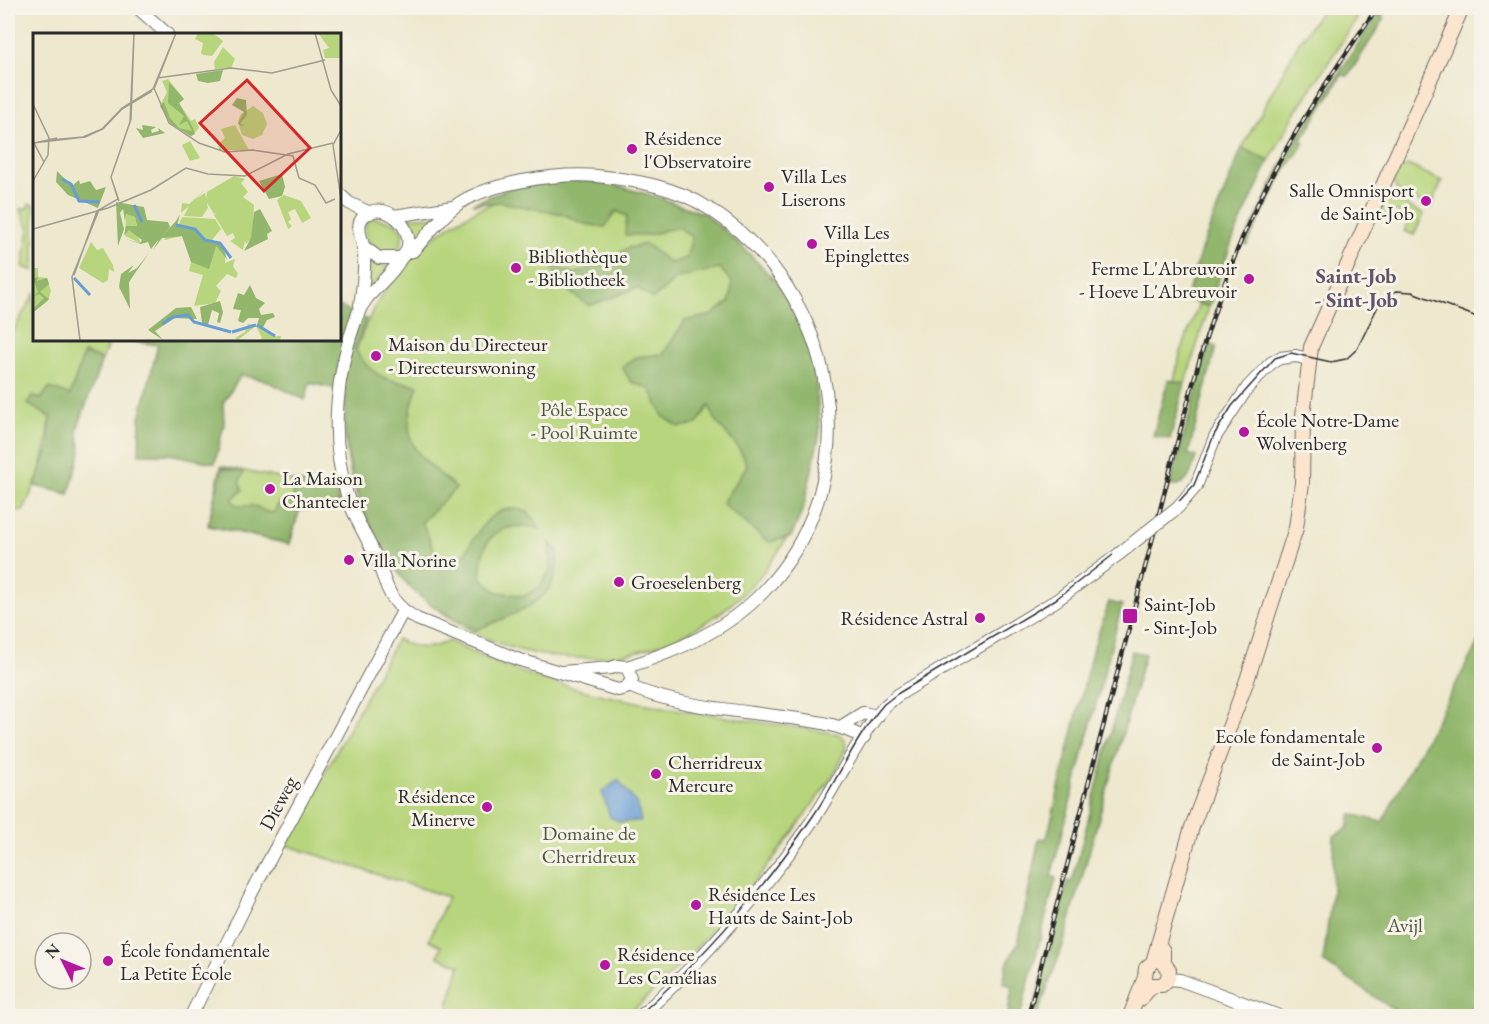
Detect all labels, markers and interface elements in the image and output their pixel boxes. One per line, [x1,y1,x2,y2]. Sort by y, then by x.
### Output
inset map [33,33,340,340]
place label: Résidence l'Observatoire [644,125,751,174]
marker: Résidence l'Observatoire [625,142,639,156]
place label: Villa Les Liserons [781,163,846,212]
place label: Salle Omnisport de Saint-Job [1289,177,1415,226]
marker: Villa Les Liserons [762,180,776,194]
marker: Salle Omnisport de Saint-Job [1419,194,1433,208]
place label: Villa Les Epinglettes [824,219,909,268]
marker: Villa Les Epinglettes [805,237,819,251]
place label: Bibliothèque - Bibliotheek [528,243,627,292]
place label: Ferme L'Abreuvoir - Hoeve L'Abreuvoir [1079,255,1237,304]
marker: Bibliothèque - Bibliotheek [509,261,523,275]
district label: Saint-Job - Sint-Job [1314,262,1398,313]
marker: Ferme L'Abreuvoir - Hoeve L'Abreuvoir [1242,272,1256,286]
place label: Maison du Directeur - Directeurswoning [388,331,548,380]
marker: Maison du Directeur - Directeurswoning [369,349,383,363]
park label: Pôle Espace - Pool Ruimte [530,396,638,445]
place label: École Notre-Dame Wolvenberg [1256,407,1399,456]
marker: École Notre-Dame Wolvenberg [1237,425,1251,439]
place label: La Maison Chantecler [282,465,367,514]
marker: La Maison Chantecler [263,482,277,496]
place label: Villa Norine [361,547,456,573]
marker: Villa Norine [342,553,356,567]
place label: Groeselenberg [631,569,741,595]
marker: Groeselenberg [612,575,626,589]
place label: Saint-Job - Sint-Job [1144,591,1217,640]
place label: Résidence Astral [841,605,968,631]
marker: Saint-Job - Sint-Job [1121,607,1139,625]
marker: Résidence Astral [973,611,987,625]
place label: Ecole fondamentale de Saint-Job [1215,723,1365,772]
marker: Ecole fondamentale de Saint-Job [1370,741,1384,755]
place label: Cherridreux Mercure [668,749,763,798]
marker: Cherridreux Mercure [649,767,663,781]
street label: Dieweg [253,771,303,834]
place label: Résidence Minerve [398,783,475,832]
marker: Résidence Minerve [480,800,494,814]
park label: Domaine de Cherridreux [542,820,637,869]
place label: Résidence Les Hauts de Saint-Job [708,881,853,930]
marker: Résidence Les Hauts de Saint-Job [689,898,703,912]
park label: Avijl [1386,912,1423,938]
north arrow [33,931,93,991]
place label: École fondamentale La Petite École [120,937,270,986]
text: N [40,939,65,963]
place label: Résidence Les Camélias [617,941,717,990]
marker: École fondamentale La Petite École [101,954,115,968]
marker: Résidence Les Camélias [598,958,612,972]

